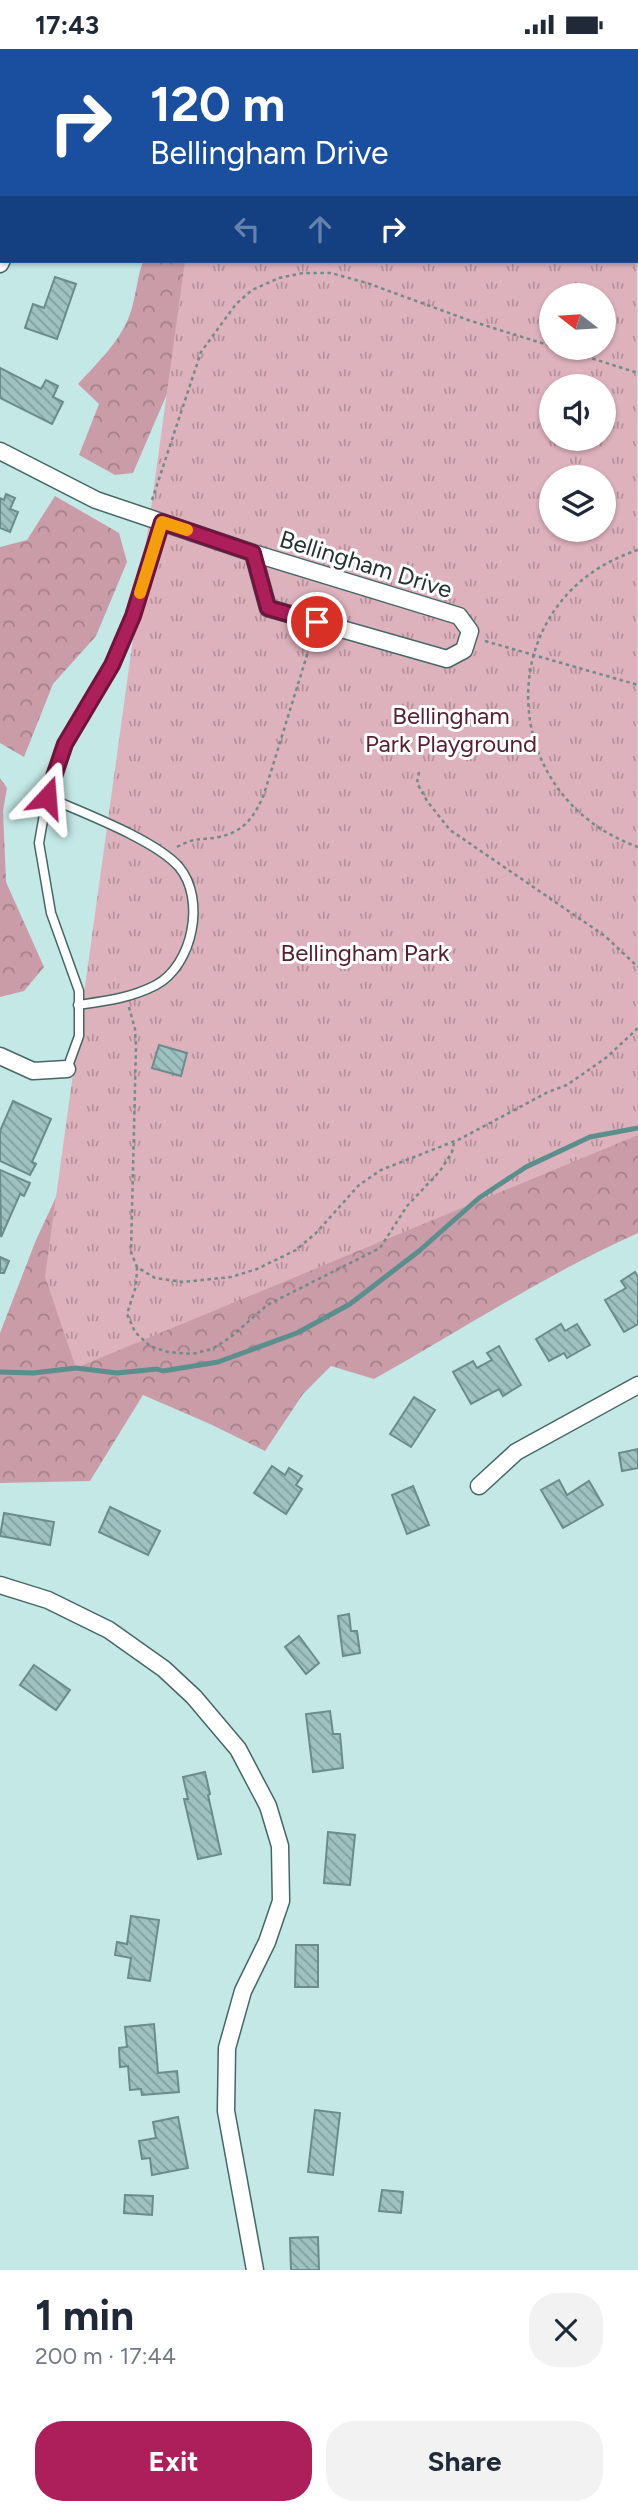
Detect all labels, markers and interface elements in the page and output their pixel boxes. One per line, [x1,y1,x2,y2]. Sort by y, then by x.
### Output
text: 17:43 [35,9,99,41]
text: 120 m [150,74,285,133]
icon: right [35,77,126,168]
text: Bellingham Drive [150,134,388,172]
icon: left [228,210,266,248]
icon: ahead [301,210,339,248]
icon: right [374,210,412,248]
north arrow [539,283,616,361]
map controls [539,283,616,542]
button: sound [539,374,616,451]
button: layers [539,465,616,542]
street label: Bellingham Drive [276,524,456,604]
pin [287,592,347,652]
icon: arrive [298,603,336,641]
park label: Bellingham Park Playground [365,701,537,758]
position arrow [10,760,84,834]
park label: Bellingham Park [280,938,450,967]
text: 1 min [35,2290,134,2341]
button: close [529,2293,603,2367]
text: 200 m · 17:44 [35,2342,176,2370]
button: Exit [35,2421,312,2501]
button: Share [326,2421,603,2501]

